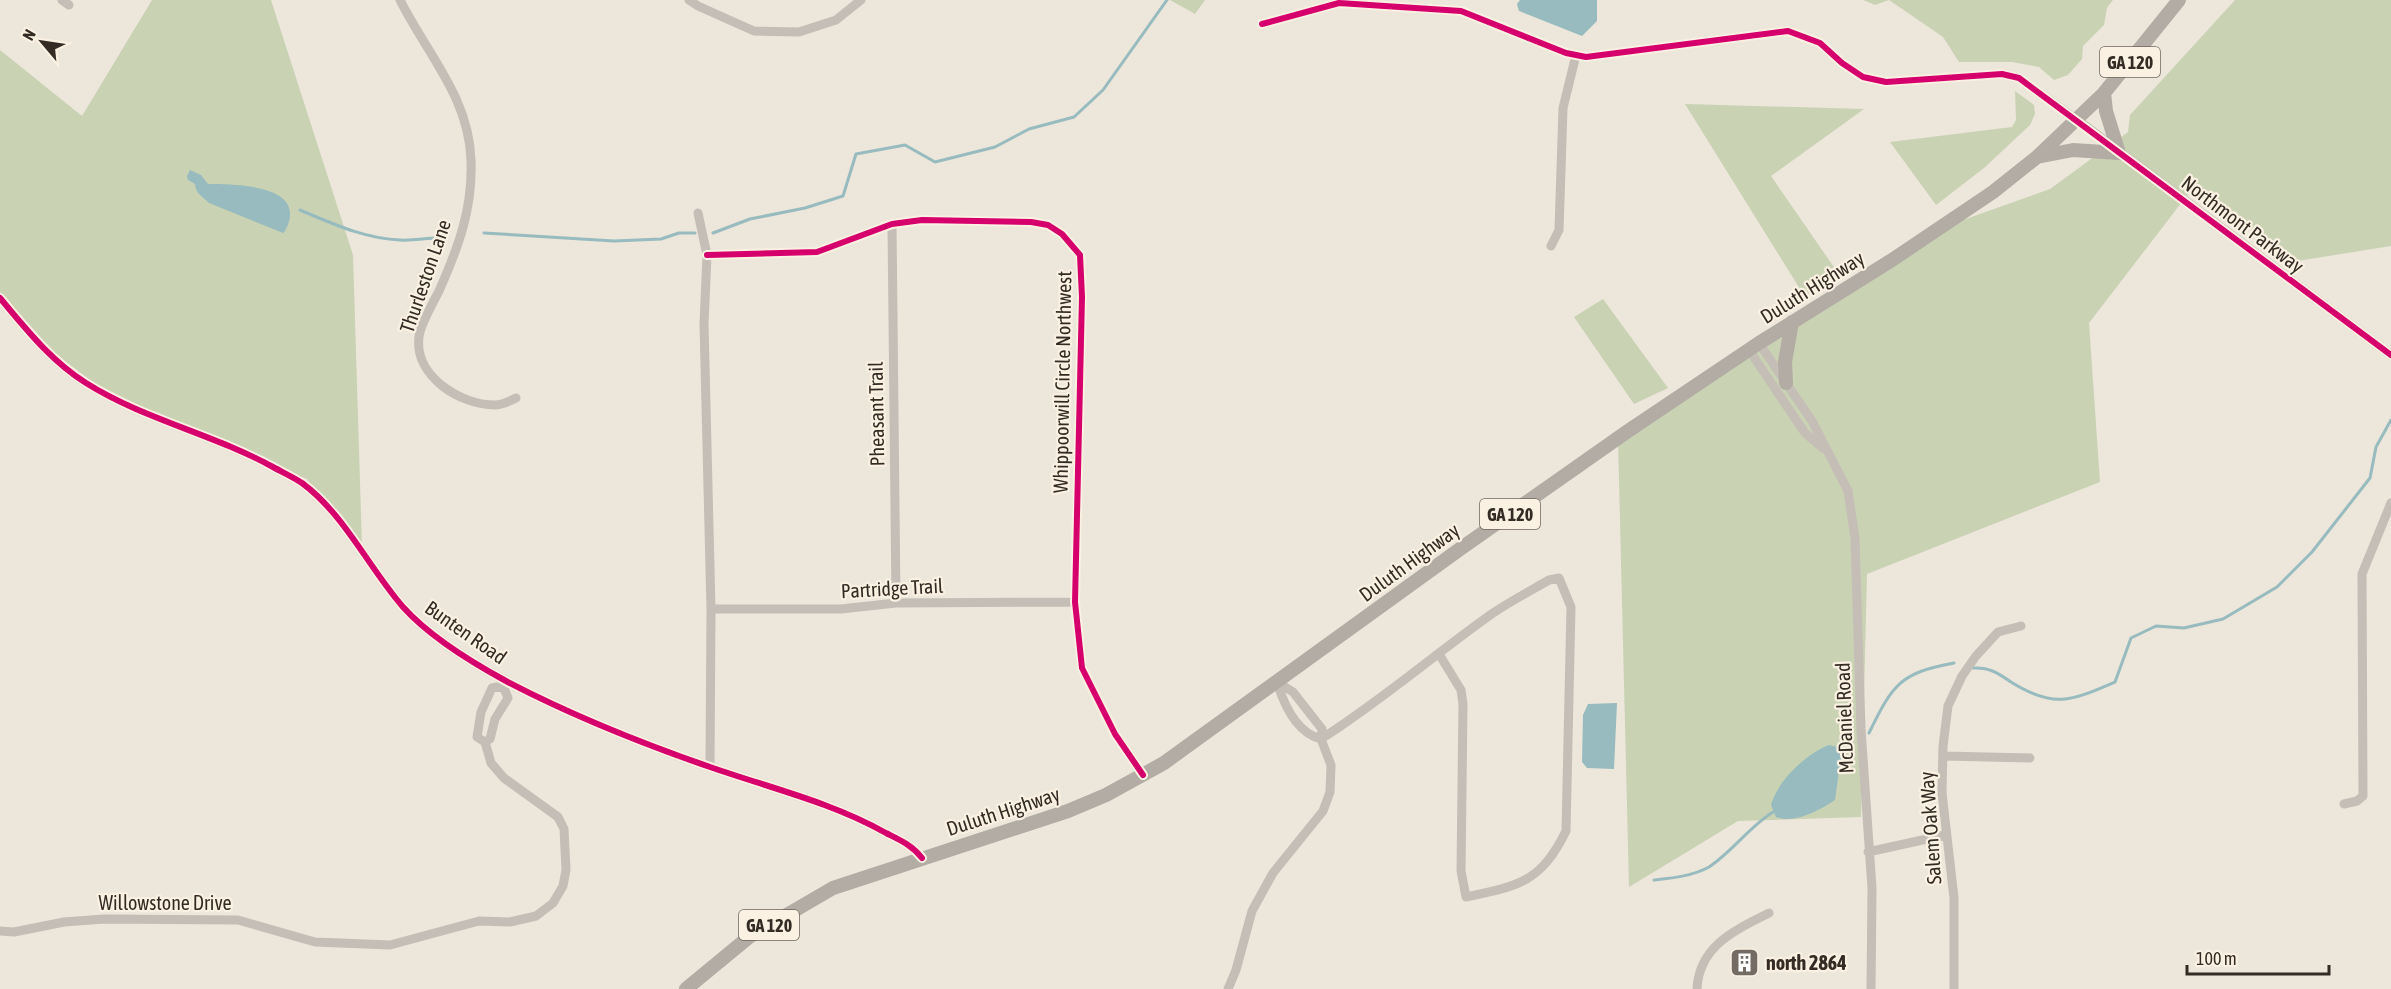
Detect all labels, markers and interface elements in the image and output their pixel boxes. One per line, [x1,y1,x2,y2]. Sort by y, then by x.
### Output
north arrow [12,12,72,72]
text: N [19,26,39,43]
road number: GA 120 [2100,47,2160,77]
street label: Northmont Parkway [2177,171,2309,277]
street label: Thurleston Lane [395,216,455,336]
street label: Duluth Highway [1756,246,1868,328]
street label: Whippoorwill Circle Northwest [1049,271,1075,493]
street label: Pheasant Trail [864,361,888,467]
road number: GA 120 [1480,499,1540,529]
street label: Duluth Highway [1355,518,1463,606]
street label: Partridge Trail [840,574,944,602]
street label: Bunten Road [421,596,511,668]
street label: McDaniel Road [1831,662,1857,774]
street label: Salem Oak Way [1915,771,1945,885]
street label: Duluth Highway [943,782,1063,840]
street label: Willowstone Drive [99,891,232,914]
road number: GA 120 [739,910,799,940]
scale bar [2187,938,2330,976]
building icon: north 2864 [1729,946,1761,978]
text: 100 m [2196,948,2237,969]
place label: north 2864 [1766,951,1847,974]

